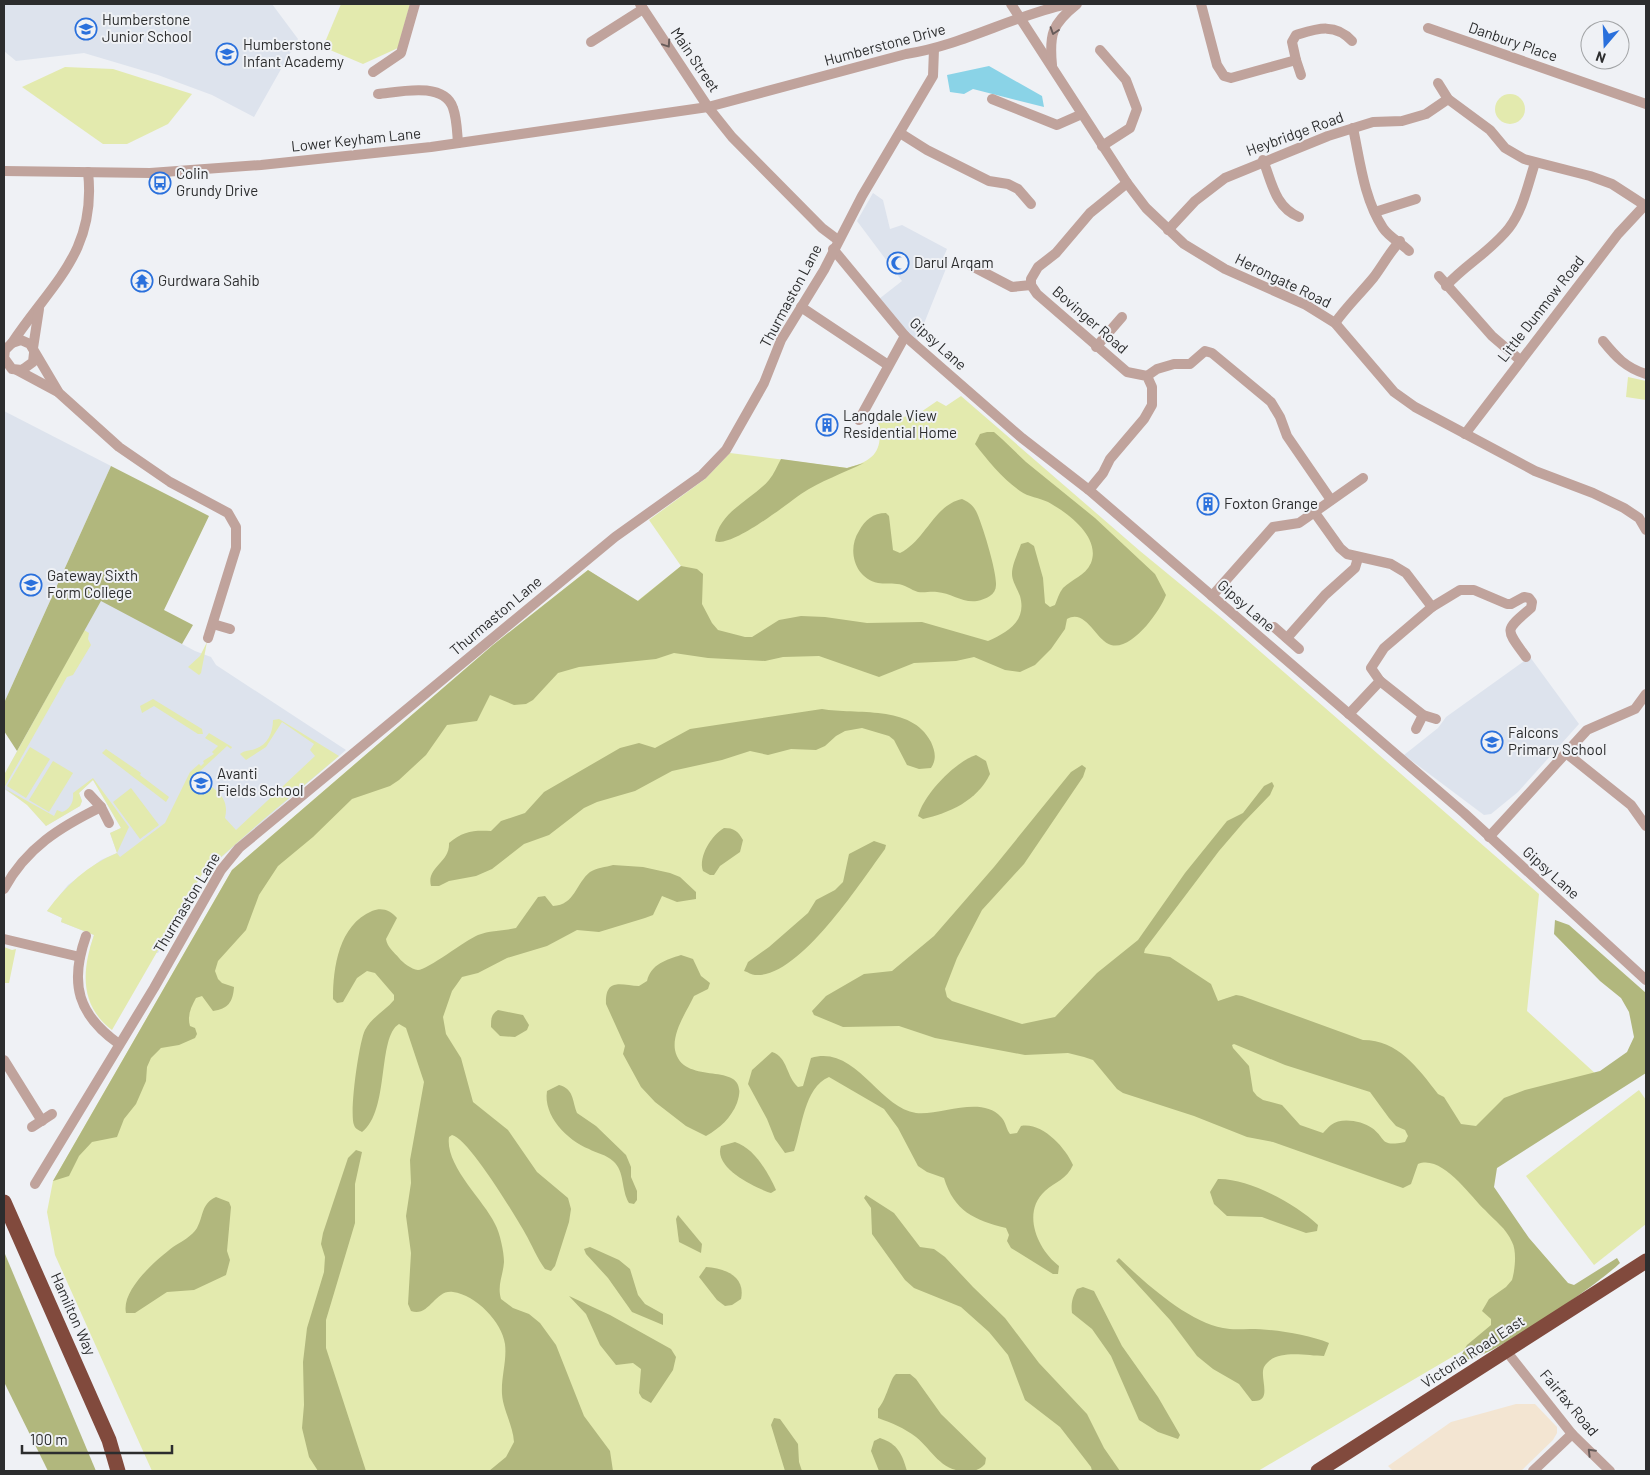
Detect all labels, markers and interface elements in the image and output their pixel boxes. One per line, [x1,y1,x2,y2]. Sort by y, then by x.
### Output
place label: Humberstone Junior School [102,10,192,45]
school or university icon: Humberstone Junior School [74,17,98,41]
street label: Danbury Place [1467,17,1560,65]
street label: Humberstone Drive [822,19,947,69]
north arrow [1580,20,1630,70]
street label: Main Street [668,24,724,95]
one-way arrow [1049,26,1059,35]
place label: Humberstone Infant Academy [243,35,344,70]
one-way arrow [661,38,670,48]
school or university icon: Humberstone Infant Academy [215,42,239,66]
text: N [1593,48,1608,67]
street label: Heybridge Road [1243,107,1346,159]
street label: Lower Keyham Lane [290,123,422,155]
place label: Colin Grundy Drive [176,164,258,199]
bus stop icon: Colin Grundy Drive [148,171,172,195]
street label: Thurmaston Lane [755,241,825,350]
street label: Herongate Road [1233,249,1334,311]
mosque icon: Darul Arqam [886,251,910,275]
street label: Little Dunmow Road [1493,252,1587,365]
place label: Darul Arqam [914,253,994,271]
temple icon: Gurdwara Sahib [130,269,154,293]
place label: Gurdwara Sahib [158,271,260,289]
street label: Bovinger Road [1049,282,1132,357]
street label: Gipsy Lane [907,313,971,373]
place label: Langdale View Residential Home [843,406,957,441]
building icon: Langdale View Residential Home [815,413,839,437]
building icon: Foxton Grange [1196,492,1220,516]
place label: Foxton Grange [1224,494,1318,512]
place label: Gateway Sixth Form College [47,566,138,601]
street label: Thurmaston Lane [446,572,545,659]
school or university icon: Gateway Sixth Form College [19,573,43,597]
street label: Gipsy Lane [1214,575,1279,635]
place label: Falcons Primary School [1508,723,1606,758]
school or university icon: Falcons Primary School [1480,730,1504,754]
place label: Avanti Fields School [217,764,304,799]
school or university icon: Avanti Fields School [189,771,213,795]
street label: Gipsy Lane [1520,842,1584,902]
street label: Thurmaston Lane [149,849,223,956]
street label: Hamilton Way [48,1269,100,1358]
street label: Victoria Road East [1417,1311,1527,1391]
street label: Fairfax Road [1537,1365,1603,1439]
scale bar [22,1422,172,1454]
text: 100 m [30,1430,68,1448]
one-way arrow [1588,1449,1597,1458]

